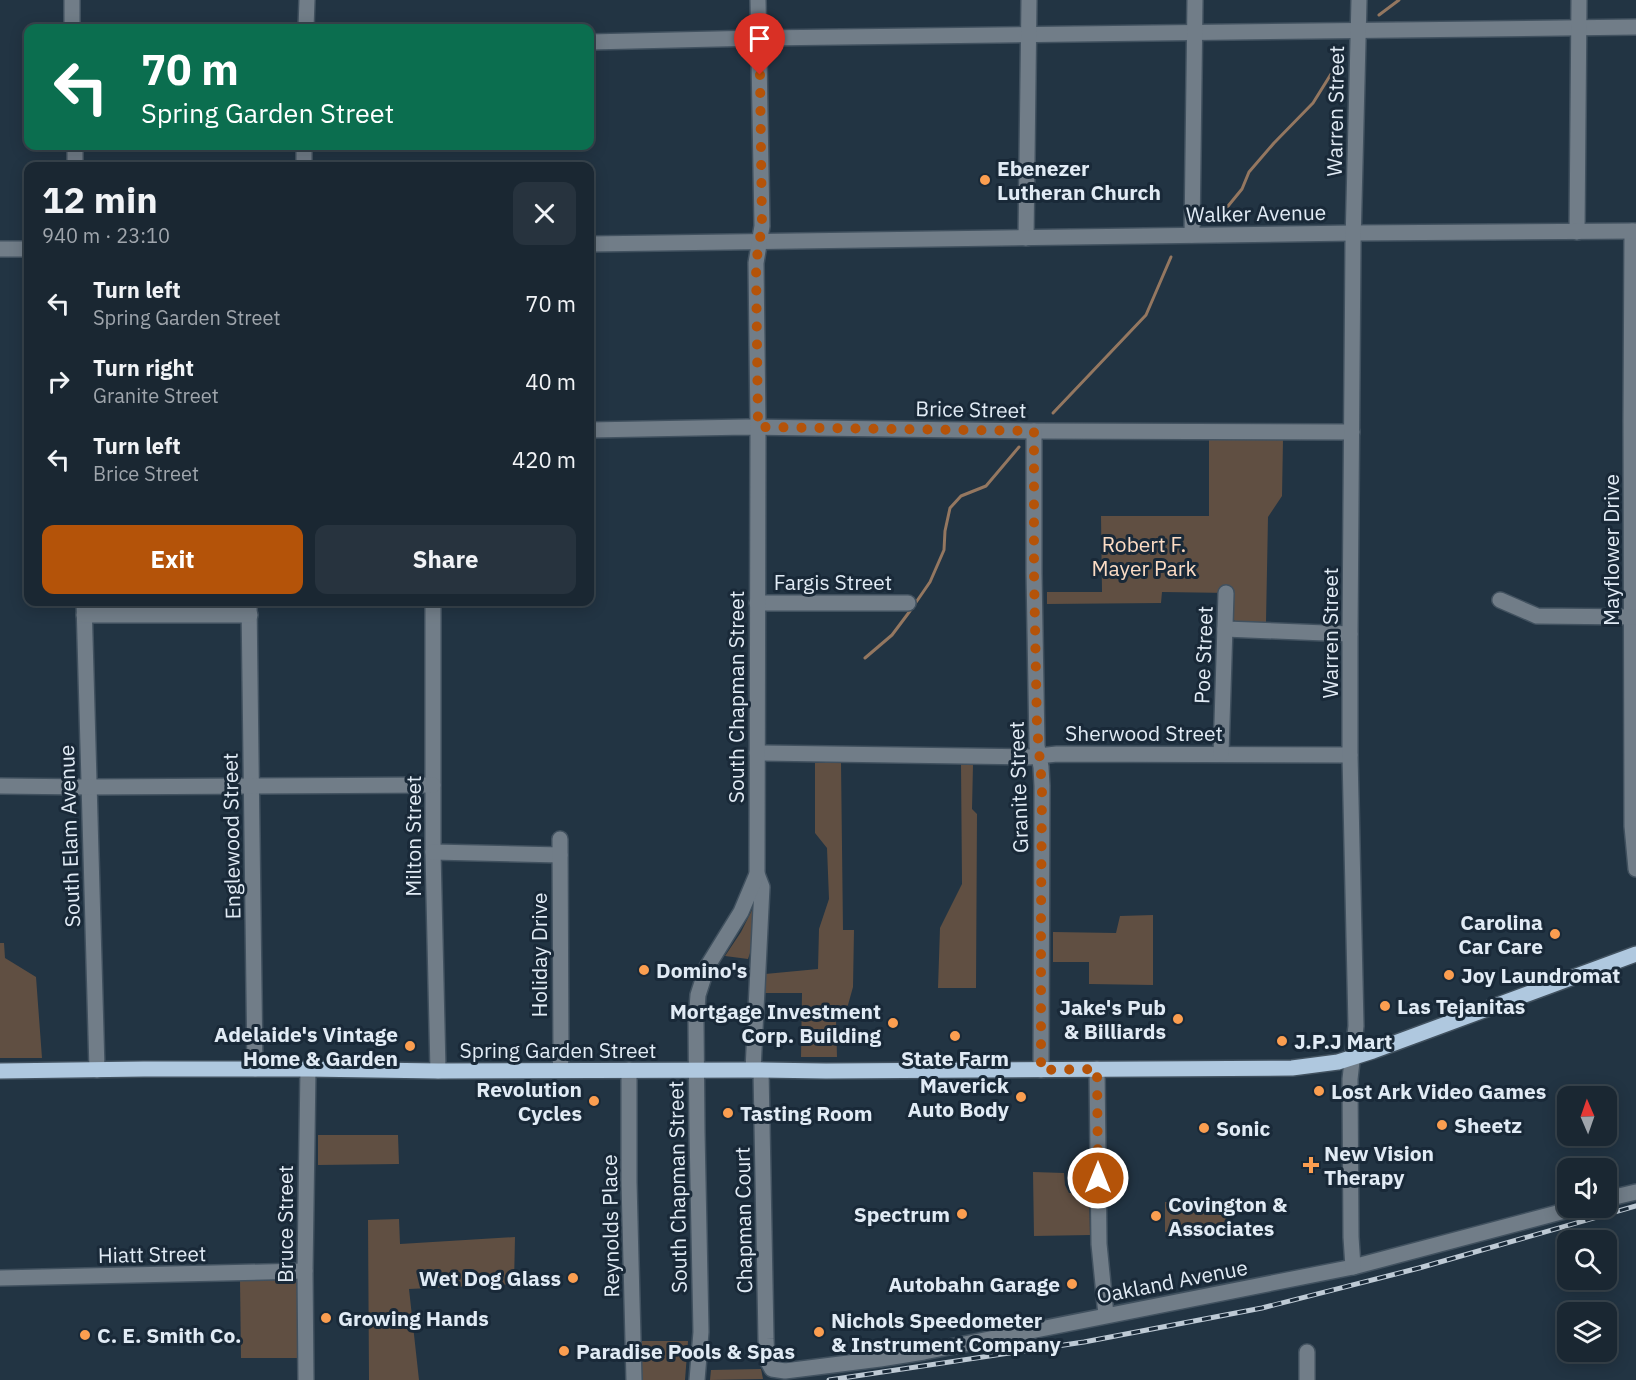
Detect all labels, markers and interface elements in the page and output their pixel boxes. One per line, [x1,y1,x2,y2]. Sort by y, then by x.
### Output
pin [734,13,785,75]
icon: arrive [743,22,776,55]
text: 70 m [141,42,239,97]
street label: Warren Street [1320,45,1350,177]
icon: left [42,48,120,126]
text: Spring Garden Street [141,95,394,130]
place label: Ebenezer Lutheran Church [997,154,1161,206]
marker: Ebenezer Lutheran Church [978,173,992,187]
text: 12 min [42,176,158,223]
button: close [513,182,576,245]
street label: Walker Avenue [1186,198,1326,228]
text: 940 m · 23:10 [42,222,170,249]
text: Turn left [93,275,181,304]
icon: left [42,287,75,320]
text: 70 m [525,289,576,318]
text: Spring Garden Street [93,304,281,331]
text: Turn right [93,353,194,382]
icon: right [42,365,75,398]
text: 40 m [525,367,576,396]
text: Granite Street [93,382,219,409]
street label: Brice Street [915,394,1027,424]
text: Turn left [93,431,181,460]
icon: left [42,443,75,476]
text: 420 m [512,445,576,474]
text: Brice Street [93,460,199,487]
street label: Mayflower Drive [1597,474,1625,626]
button: Exit [42,525,303,594]
button: Share [315,525,576,594]
park label: Robert F. Mayer Park [1091,530,1197,582]
street label: Warren Street [1316,567,1344,699]
street label: Fargis Street [774,568,892,596]
street label: South Chapman Street [722,591,750,803]
street label: Poe Street [1187,605,1219,705]
street label: Sherwood Street [1065,719,1223,747]
street label: Granite Street [1002,721,1034,853]
street label: South Elam Avenue [52,744,86,928]
street label: Englewood Street [216,752,246,920]
street label: Milton Street [399,775,427,897]
street label: Holiday Drive [525,892,553,1018]
place label: Carolina Car Care [1458,908,1543,960]
marker: Carolina Car Care [1548,927,1562,941]
place label: Domino's [656,956,747,984]
place label: Joy Laundromat [1461,961,1620,989]
marker: Domino's [637,963,651,977]
marker: Joy Laundromat [1442,968,1456,982]
place label: Las Tejanitas [1397,992,1525,1020]
place label: Jake's Pub & Billiards [1059,993,1166,1045]
place label: Mortgage Investment Corp. Building [670,997,881,1049]
marker: Las Tejanitas [1378,999,1392,1013]
marker: Jake's Pub & Billiards [1171,1012,1185,1026]
marker: Mortgage Investment Corp. Building [886,1016,900,1030]
place label: Adelaide's Vintage Home & Garden [214,1020,398,1072]
place label: J.P.J Mart [1294,1027,1392,1055]
marker: State Farm [948,1029,962,1043]
marker: J.P.J Mart [1275,1034,1289,1048]
street label: Spring Garden Street [460,1036,656,1064]
marker: Adelaide's Vintage Home & Garden [403,1039,417,1053]
place label: State Farm [901,1044,1009,1072]
place label: Maverick Auto Body [908,1071,1010,1123]
place label: Revolution Cycles [476,1075,582,1127]
place label: Lost Ark Video Games [1331,1077,1546,1105]
street label: South Chapman Street [661,1080,693,1294]
marker: Lost Ark Video Games [1312,1084,1326,1098]
north arrow [1557,1086,1617,1146]
map controls [1557,1086,1617,1362]
marker: Maverick Auto Body [1014,1090,1028,1104]
marker: Revolution Cycles [587,1094,601,1108]
place label: Tasting Room [740,1099,873,1127]
marker: Tasting Room [721,1106,735,1120]
place label: Sheetz [1454,1111,1522,1139]
place label: Sonic [1216,1114,1270,1142]
marker: Sheetz [1435,1118,1449,1132]
marker: Sonic [1197,1121,1211,1135]
place label: New Vision Therapy [1324,1139,1434,1191]
street label: Chapman Court [728,1146,758,1294]
position arrow [1066,1146,1130,1210]
street label: Reynolds Place [595,1154,625,1298]
marker: New Vision Therapy [1302,1156,1320,1174]
button: sound [1557,1158,1617,1218]
street label: Bruce Street [271,1165,299,1283]
place label: Covington & Associates [1168,1190,1288,1242]
place label: Spectrum [854,1200,950,1228]
marker: Spectrum [955,1207,969,1221]
marker: Covington & Associates [1149,1209,1163,1223]
button: search [1557,1230,1617,1290]
street label: Hiatt Street [98,1239,206,1269]
street label: Oakland Avenue [1094,1253,1250,1309]
place label: Wet Dog Glass [419,1264,561,1292]
place label: Autobahn Garage [888,1270,1060,1298]
marker: Wet Dog Glass [566,1271,580,1285]
marker: Autobahn Garage [1065,1277,1079,1291]
button: layers [1557,1302,1617,1362]
place label: Growing Hands [338,1304,489,1332]
place label: Nichols Speedometer & Instrument Company [831,1306,1062,1358]
marker: Growing Hands [319,1311,333,1325]
place label: C. E. Smith Co. [97,1321,241,1349]
marker: Nichols Speedometer & Instrument Company [812,1325,826,1339]
marker: C. E. Smith Co. [78,1328,92,1342]
place label: Paradise Pools & Spas [576,1337,795,1365]
marker: Paradise Pools & Spas [557,1344,571,1358]

